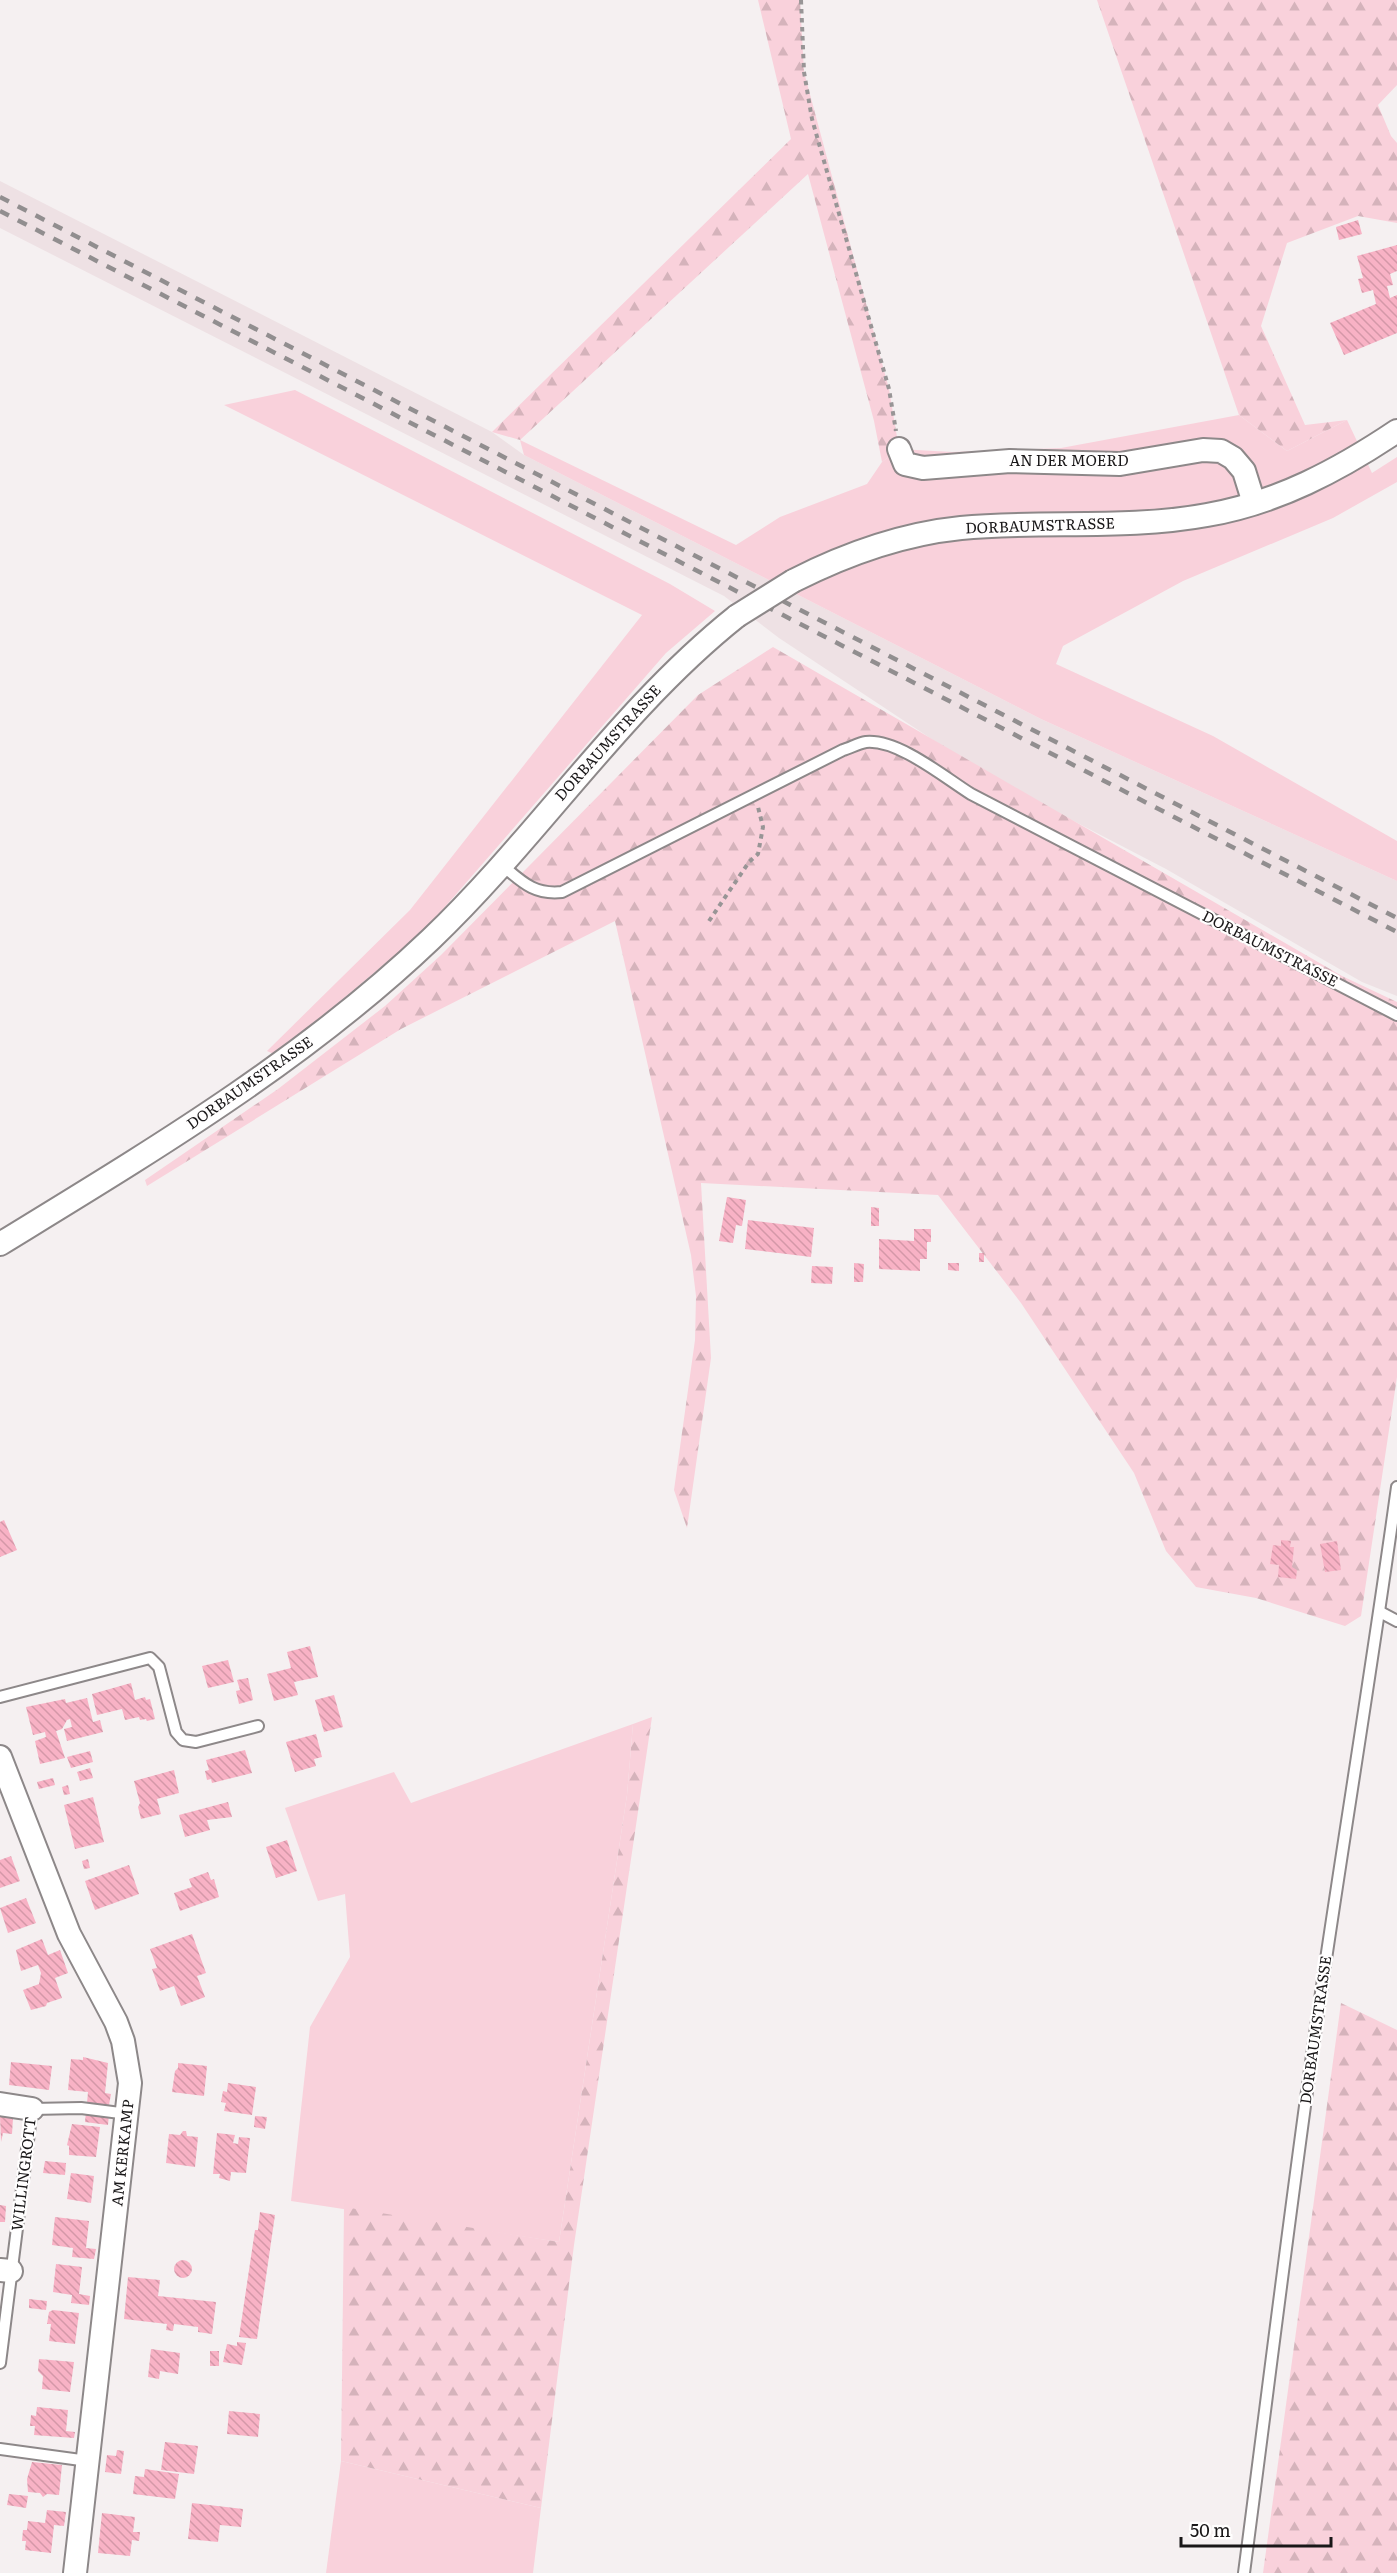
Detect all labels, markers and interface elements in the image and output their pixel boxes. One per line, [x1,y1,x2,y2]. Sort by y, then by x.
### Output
street label: AN DER MOERD [1009,448,1129,471]
street label: DORBAUMSTRASSE [965,510,1115,539]
street label: DORBAUMSTRASSE [548,679,666,805]
street label: DORBAUMSTRASSE [1199,903,1343,992]
street label: DORBAUMSTRASSE [181,1029,317,1134]
street label: DORBAUMSTRASSE [1293,1954,1336,2105]
street label: AM KERKAMP [104,2098,139,2207]
street label: WILLINGROTT [4,2115,41,2232]
scale bar [1181,2510,1331,2548]
text: 50 m [1190,2516,1231,2543]

